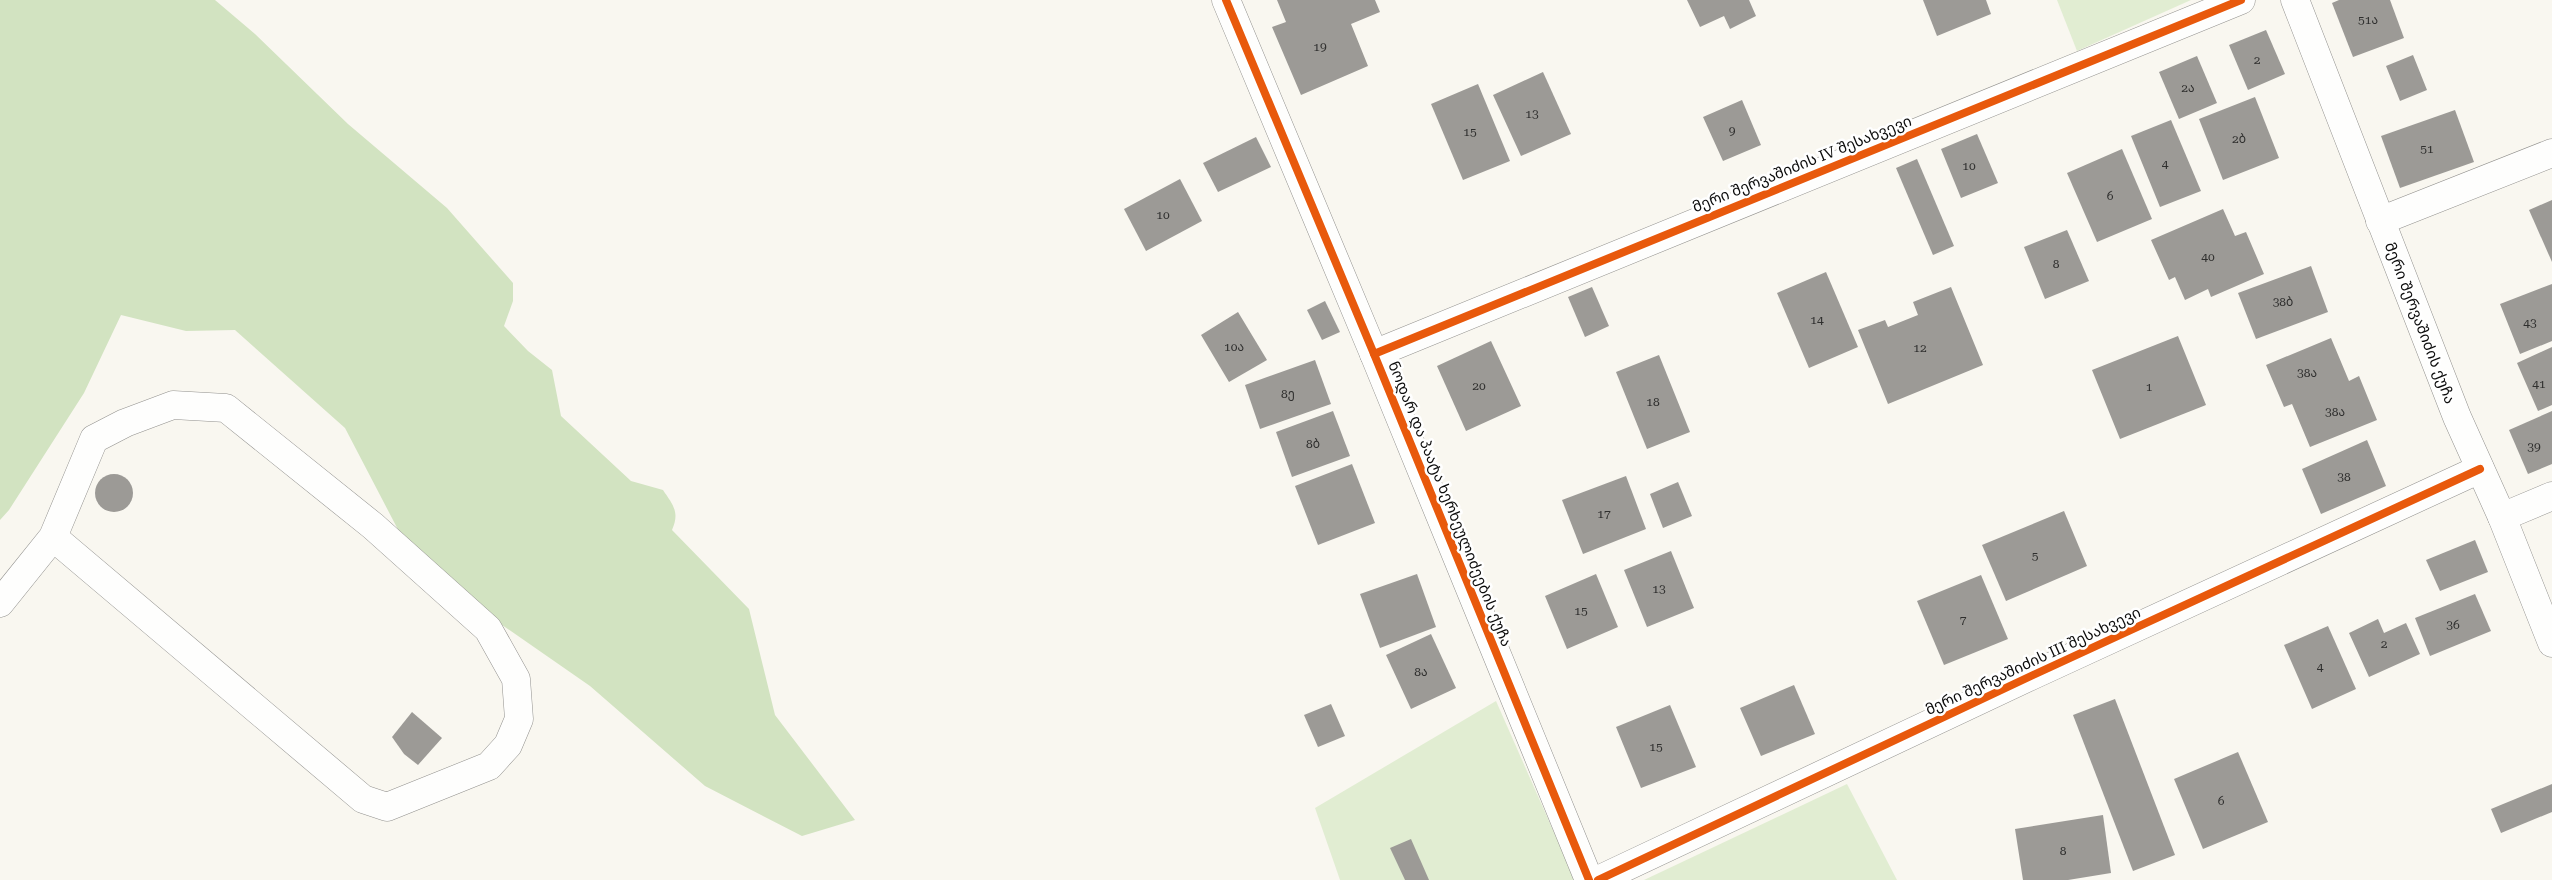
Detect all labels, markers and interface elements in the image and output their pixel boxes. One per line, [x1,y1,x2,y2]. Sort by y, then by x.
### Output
house number: 51ა [2358,13,2378,27]
house number: 19 [1313,40,1327,54]
house number: 2 [2254,53,2261,67]
house number: 2ა [2181,81,2195,95]
house number: 13 [1525,107,1539,121]
street label: მერი შერვაშიძის IV შესახვევი [1690,112,1914,216]
house number: 9 [1729,124,1736,138]
house number: 15 [1463,125,1477,139]
house number: 2ბ [2232,132,2246,146]
house number: 51 [2420,142,2434,156]
house number: 4 [2162,157,2169,171]
house number: 10 [1962,159,1976,173]
house number: 6 [2107,189,2114,203]
house number: 10 [1156,208,1170,222]
street label: მერი შერვაშიძის ქუჩა [2381,240,2459,406]
house number: 40 [2201,250,2215,264]
house number: 8 [2053,257,2060,271]
house number: 38ბ [2273,295,2293,309]
house number: 14 [1810,313,1824,327]
house number: 43 [2523,316,2537,330]
house number: 10ა [1224,340,1244,354]
house number: 12 [1913,341,1927,355]
street label: ნოდარ და პაატა ხერხეულიძეების ქუჩა [1384,359,1516,649]
house number: 38ა [2297,366,2317,380]
house number: 41 [2532,377,2546,391]
house number: 20 [1472,379,1486,393]
house number: 1 [2146,380,2153,394]
house number: 8ე [1281,387,1295,401]
house number: 18 [1646,395,1660,409]
house number: 38ა [2325,405,2345,419]
house number: 8ბ [1306,437,1320,451]
house number: 39 [2527,440,2541,454]
house number: 38 [2337,470,2351,484]
house number: 17 [1597,507,1611,521]
house number: 5 [2032,549,2039,563]
house number: 13 [1652,582,1666,596]
street label: მერი შერვაშიძის III შესახვევი [1922,603,2144,719]
house number: 15 [1574,604,1588,618]
house number: 7 [1960,613,1967,627]
house number: 36 [2446,618,2460,632]
house number: 2 [2381,637,2388,651]
house number: 4 [2317,660,2324,674]
house number: 8ა [1414,665,1428,679]
house number: 15 [1649,740,1663,754]
house number: 6 [2218,794,2225,808]
house number: 8 [2060,844,2067,858]

